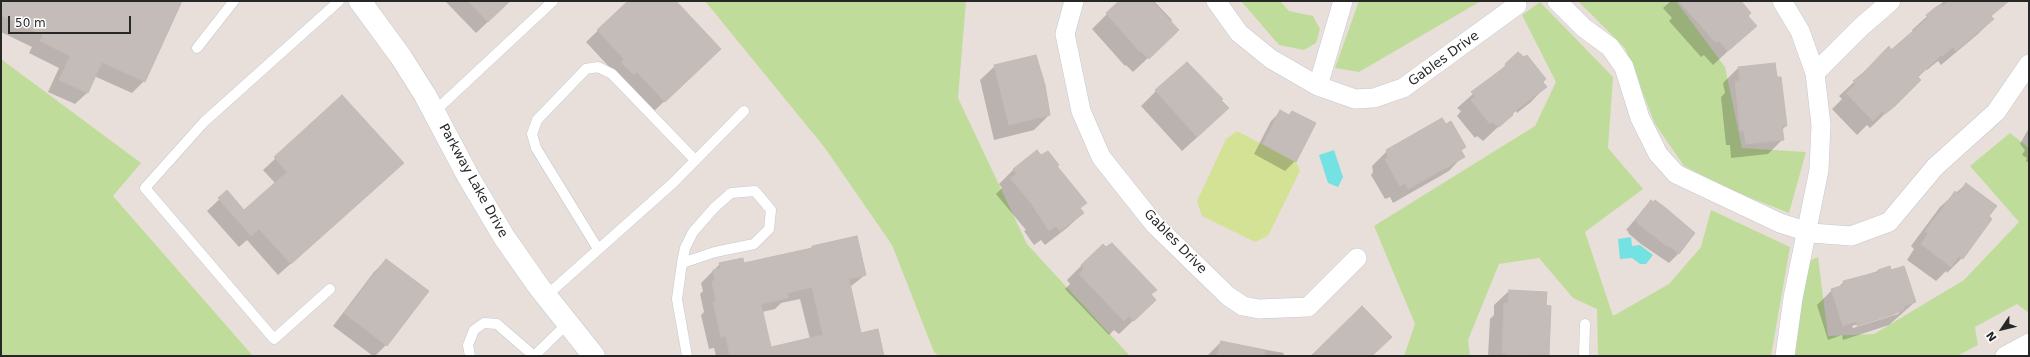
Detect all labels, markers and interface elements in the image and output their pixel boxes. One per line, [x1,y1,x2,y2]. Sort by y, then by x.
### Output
scale bar [10,8,133,34]
text: 50 m [15,16,46,30]
street label: Gables Drive [1406,28,1482,90]
street label: Parkway Lake Drive [435,121,511,241]
street label: Gables Drive [1140,207,1210,277]
north arrow [1982,309,2022,349]
text: N [1984,329,2000,344]

